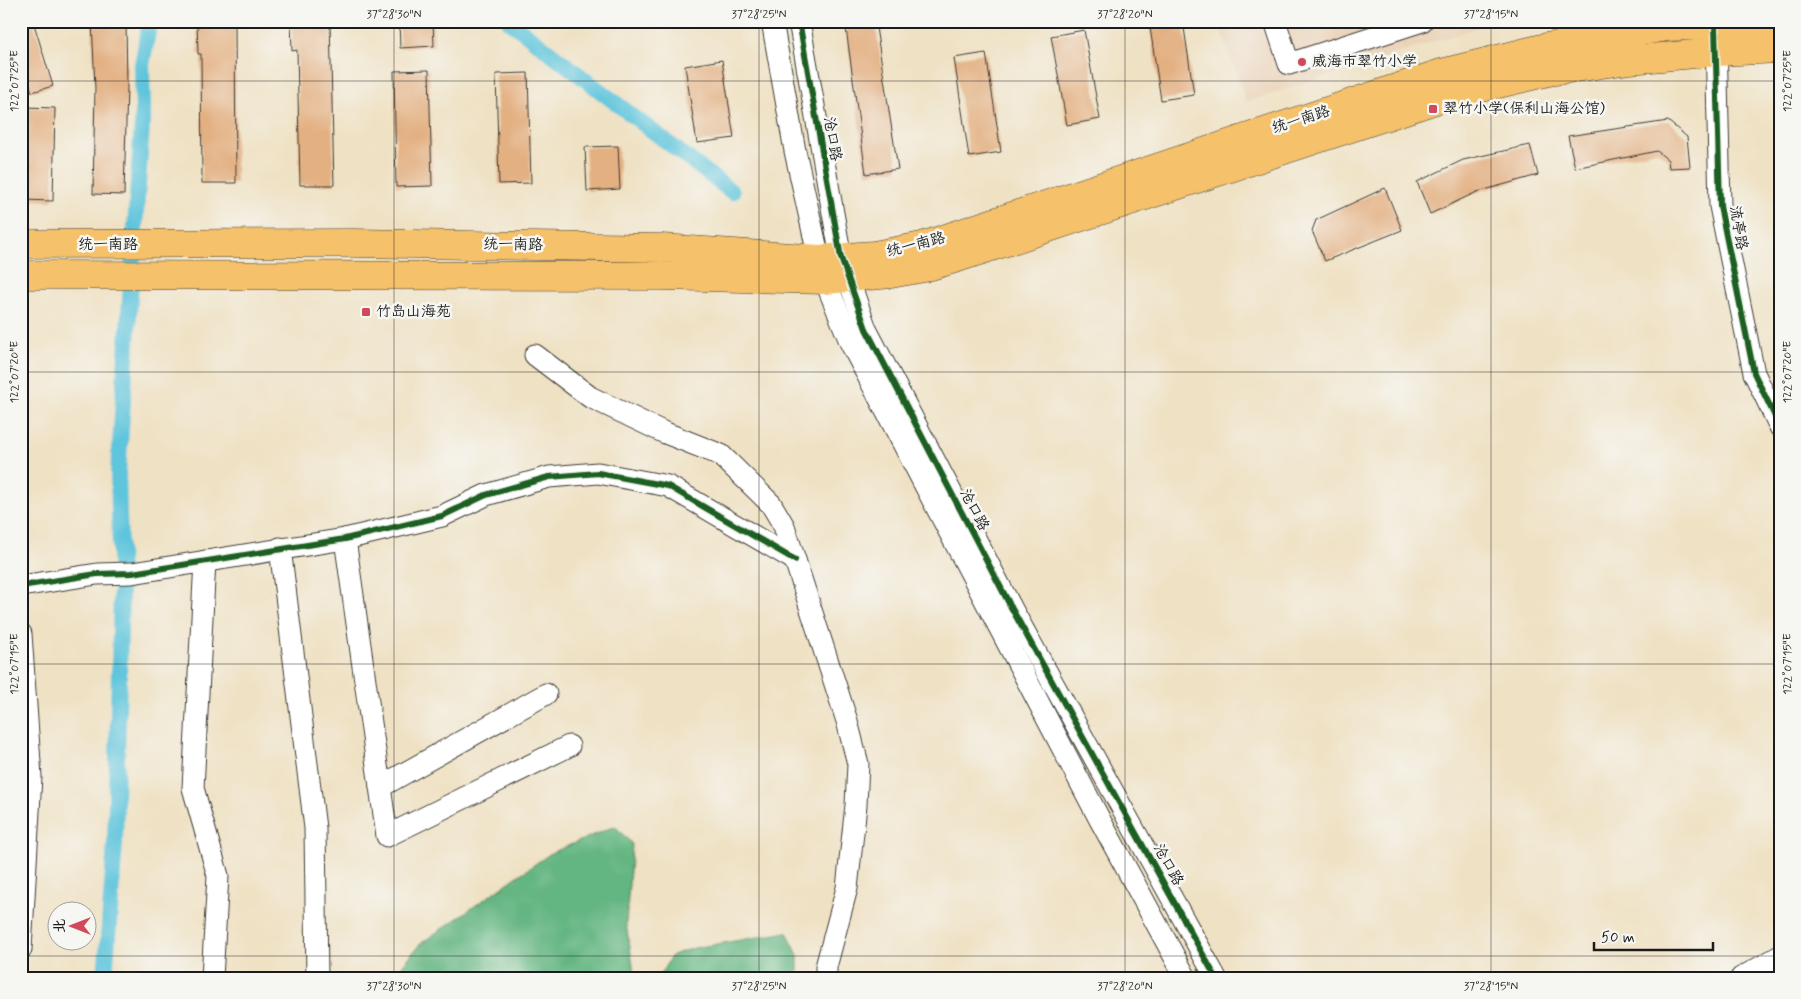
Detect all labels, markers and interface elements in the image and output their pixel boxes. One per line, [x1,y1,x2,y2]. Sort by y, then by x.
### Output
text: 37°28'30"N [366,7,422,23]
text: 37°28'25"N [731,7,787,23]
text: 37°28'20"N [1097,7,1153,23]
text: 37°28'15"N [1464,7,1518,23]
text: 122°07'25"E [7,50,23,112]
text: 122°07'25"E [1780,50,1796,112]
place label: 威海市翠竹小学 [1312,52,1417,72]
marker: 威海市翠竹小学 [1296,56,1308,68]
place label: 翠竹小学(保利山海公馆) [1443,99,1605,119]
street label: 统一南路 [1269,101,1333,139]
marker: 翠竹小学(保利山海公馆) [1427,103,1439,115]
street label: 沧口路 [818,115,846,163]
street label: 流亭路 [1724,204,1752,252]
street label: 统一南路 [884,228,948,262]
street label: 统一南路 [483,234,543,256]
street label: 统一南路 [78,235,138,255]
place label: 竹岛山海苑 [376,302,451,322]
marker: 竹岛山海苑 [360,306,372,318]
text: 122°07'20"E [7,341,23,403]
text: 122°07'20"E [1780,341,1796,403]
street label: 沧口路 [955,485,993,535]
text: 122°07'15"E [7,633,23,695]
text: 122°07'15"E [1780,633,1796,695]
street label: 沧口路 [1148,840,1188,890]
north arrow [48,902,98,952]
text: 北 [51,919,69,933]
scale bar [1594,919,1712,951]
text: 50 m [1601,928,1635,948]
text: 37°28'30"N [366,979,422,995]
text: 37°28'25"N [731,979,787,995]
text: 37°28'20"N [1097,979,1153,995]
text: 37°28'15"N [1464,979,1518,995]

